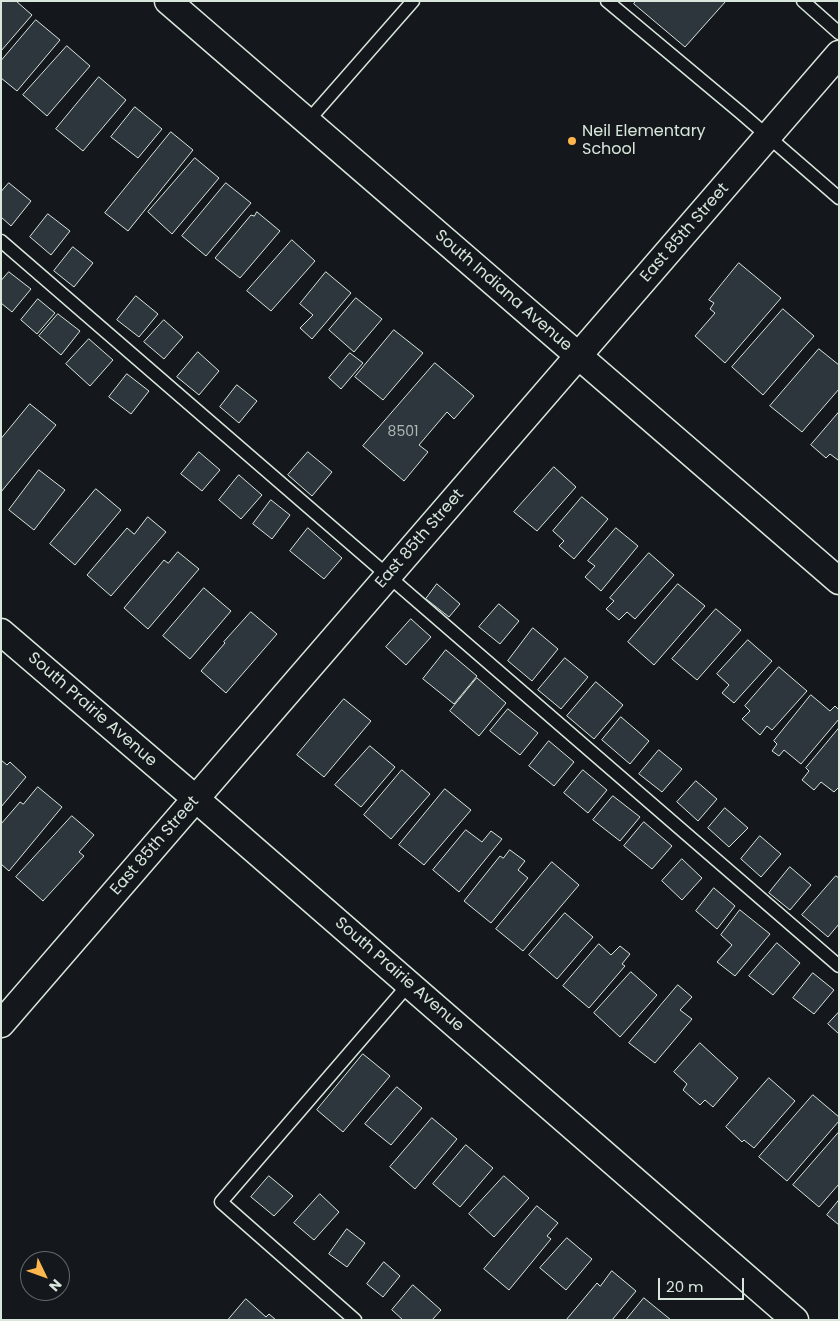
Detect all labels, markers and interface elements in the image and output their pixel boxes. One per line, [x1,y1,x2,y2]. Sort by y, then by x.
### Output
place label: Neil Elementary School [582,122,706,160]
marker: Neil Elementary School [566,135,578,147]
street label: East 85th Street [637,180,733,286]
street label: South Indiana Avenue [431,226,575,356]
house number: 8501 [388,424,418,440]
street label: East 85th Street [372,486,468,592]
street label: South Prairie Avenue [24,649,160,771]
street label: East 85th Street [107,793,203,899]
street label: South Prairie Avenue [331,914,467,1036]
north arrow [20,1251,70,1301]
scale bar [660,1268,746,1300]
text: N [44,1275,66,1296]
text: 20 m [666,1276,704,1297]

